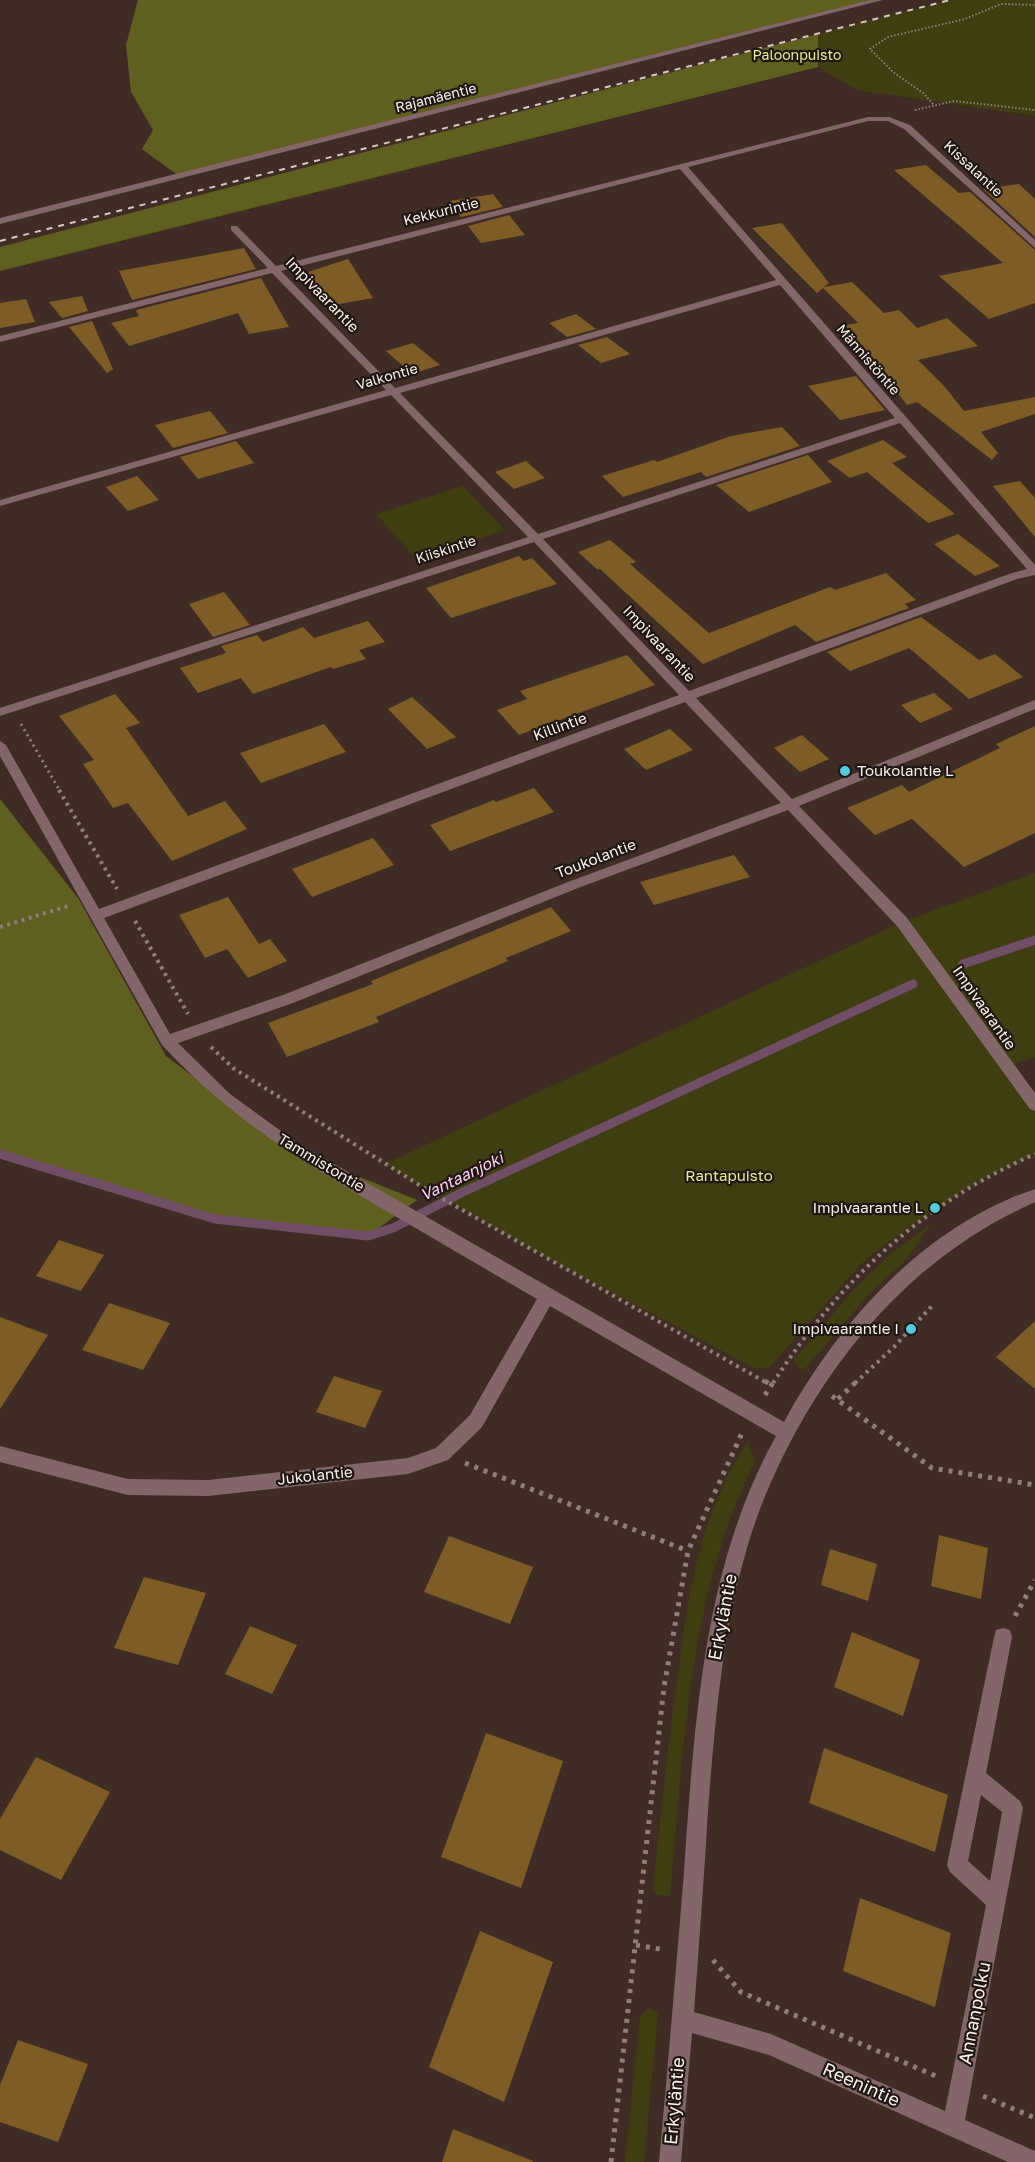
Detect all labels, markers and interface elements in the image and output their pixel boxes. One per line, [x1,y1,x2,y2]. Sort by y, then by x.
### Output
park label: Paloonpuisto [753,48,841,64]
street label: Rajamäentie [394,80,478,116]
street label: Kissalantie [940,137,1006,201]
street label: Kekkurintie [402,195,480,229]
street label: Impivaarantie [281,253,363,337]
street label: Männistöntie [833,321,903,399]
street label: Valkontie [354,360,420,394]
street label: Kiiskintie [414,532,478,568]
street label: Impivaarantie [619,602,699,686]
street label: Killintie [531,709,589,745]
place label: Toukolantie L [857,762,954,780]
marker: Toukolantie L [838,764,852,778]
street label: Toukolantie [553,835,639,883]
street label: Impivaarantie [948,963,1020,1053]
street label: Tammistontie [274,1130,368,1196]
water label: Vantaanjoki [417,1149,507,1205]
park label: Rantapuisto [685,1167,773,1185]
place label: Impivaarantie L [813,1199,923,1217]
marker: Impivaarantie L [928,1201,942,1215]
place label: Impivaarantie I [792,1320,899,1338]
marker: Impivaarantie I [904,1322,918,1336]
street label: Jukolantie [276,1463,354,1489]
street label: Erkyläntie [704,1572,742,1662]
street label: Annanpolku [954,1960,996,2066]
street label: Erkyläntie [660,2056,690,2146]
street label: Reenintie [819,2058,903,2112]

